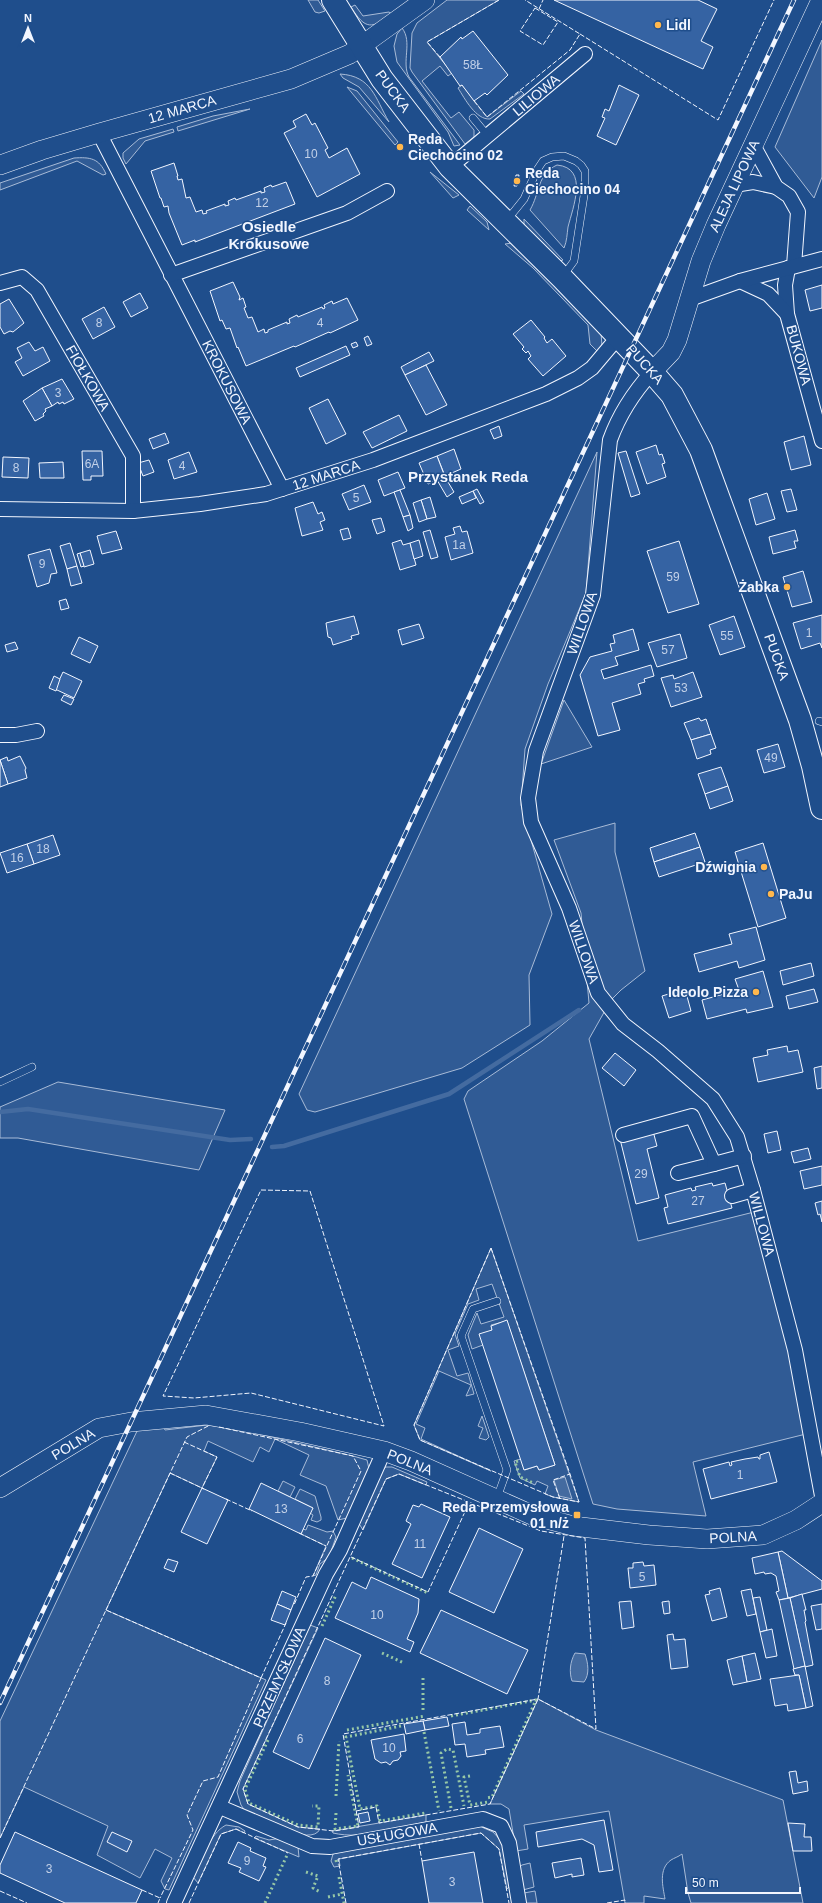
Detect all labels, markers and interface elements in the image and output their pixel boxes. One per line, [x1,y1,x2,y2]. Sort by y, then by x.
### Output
north arrow [8,8,48,48]
text: N [24,12,32,24]
place label: Lidl [666,17,691,33]
marker: Lidl [653,20,663,30]
house number: 58Ł [463,58,483,72]
street label: PUCKA [372,67,414,116]
street label: LILIOWA [509,70,563,119]
street label: 12 MARCA [146,91,218,126]
place label: Reda Ciechocino 02 [408,131,503,163]
street label: ALEJA LIPOWA [706,137,763,235]
marker: Reda Ciechocino 02 [395,142,405,152]
house number: 10 [304,147,318,161]
place label: Reda Ciechocino 04 [525,165,620,197]
marker: Reda Ciechocino 04 [512,176,522,186]
house number: 12 [255,196,269,210]
district label: Osiedle Krokusowe [229,218,309,252]
house number: 8 [96,316,103,330]
house number: 4 [317,316,324,330]
street label: BUKOWA [783,323,815,388]
street label: KROKUSOWA [199,337,255,427]
street label: PUCKA [623,341,668,388]
street label: FIOŁKOWA [63,342,114,414]
house number: 3 [55,386,62,400]
street label: 12 MARCA [290,456,362,493]
house number: 6A [85,457,99,471]
house number: 4 [179,459,186,473]
house number: 8 [13,461,20,475]
district label: Przystanek Reda [408,468,529,485]
house number: 5 [353,491,360,505]
house number: 1a [452,538,466,552]
house number: 9 [39,557,46,571]
house number: 59 [666,570,680,584]
place label: Żabka [739,579,779,595]
marker: Żabka [782,582,792,592]
street label: WILLOWA [564,589,600,657]
house number: 1 [806,626,813,640]
house number: 55 [720,629,734,643]
street label: PUCKA [761,632,793,683]
house number: 57 [661,643,675,657]
house number: 53 [674,681,688,695]
house number: 49 [764,751,778,765]
house number: 18 [36,842,50,856]
house number: 16 [10,851,24,865]
place label: Dźwignia [695,859,756,875]
marker: Dźwignia [759,862,769,872]
place label: PaJu [779,886,812,902]
marker: PaJu [766,889,776,899]
street label: WILLOWA [566,918,602,986]
place label: Ideolo Pizza [668,984,748,1000]
marker: Ideolo Pizza [751,987,761,997]
house number: 29 [634,1167,648,1181]
street label: WILLOWA [746,1190,778,1258]
house number: 27 [691,1194,705,1208]
street label: POLNA [49,1425,98,1463]
street label: POLNA [385,1446,436,1479]
house number: 1 [737,1468,744,1482]
place label: Reda Przemysłowa 01 n/ż [442,1499,569,1531]
house number: 13 [274,1502,288,1516]
marker: Reda Przemysłowa 01 n/ż [572,1510,582,1520]
street label: POLNA [709,1528,758,1546]
house number: 11 [414,1537,427,1551]
house number: 5 [639,1570,646,1584]
house number: 10 [370,1608,384,1622]
street label: PRZEMYSŁOWA [250,1624,309,1730]
house number: 8 [324,1674,331,1688]
house number: 6 [297,1732,304,1746]
house number: 10 [382,1741,396,1755]
street label: USŁUGOWA [356,1819,439,1849]
house number: 9 [244,1854,251,1868]
house number: 3 [46,1862,53,1876]
scale bar [686,1869,800,1895]
house number: 3 [449,1875,456,1889]
text: 50 m [692,1876,719,1890]

